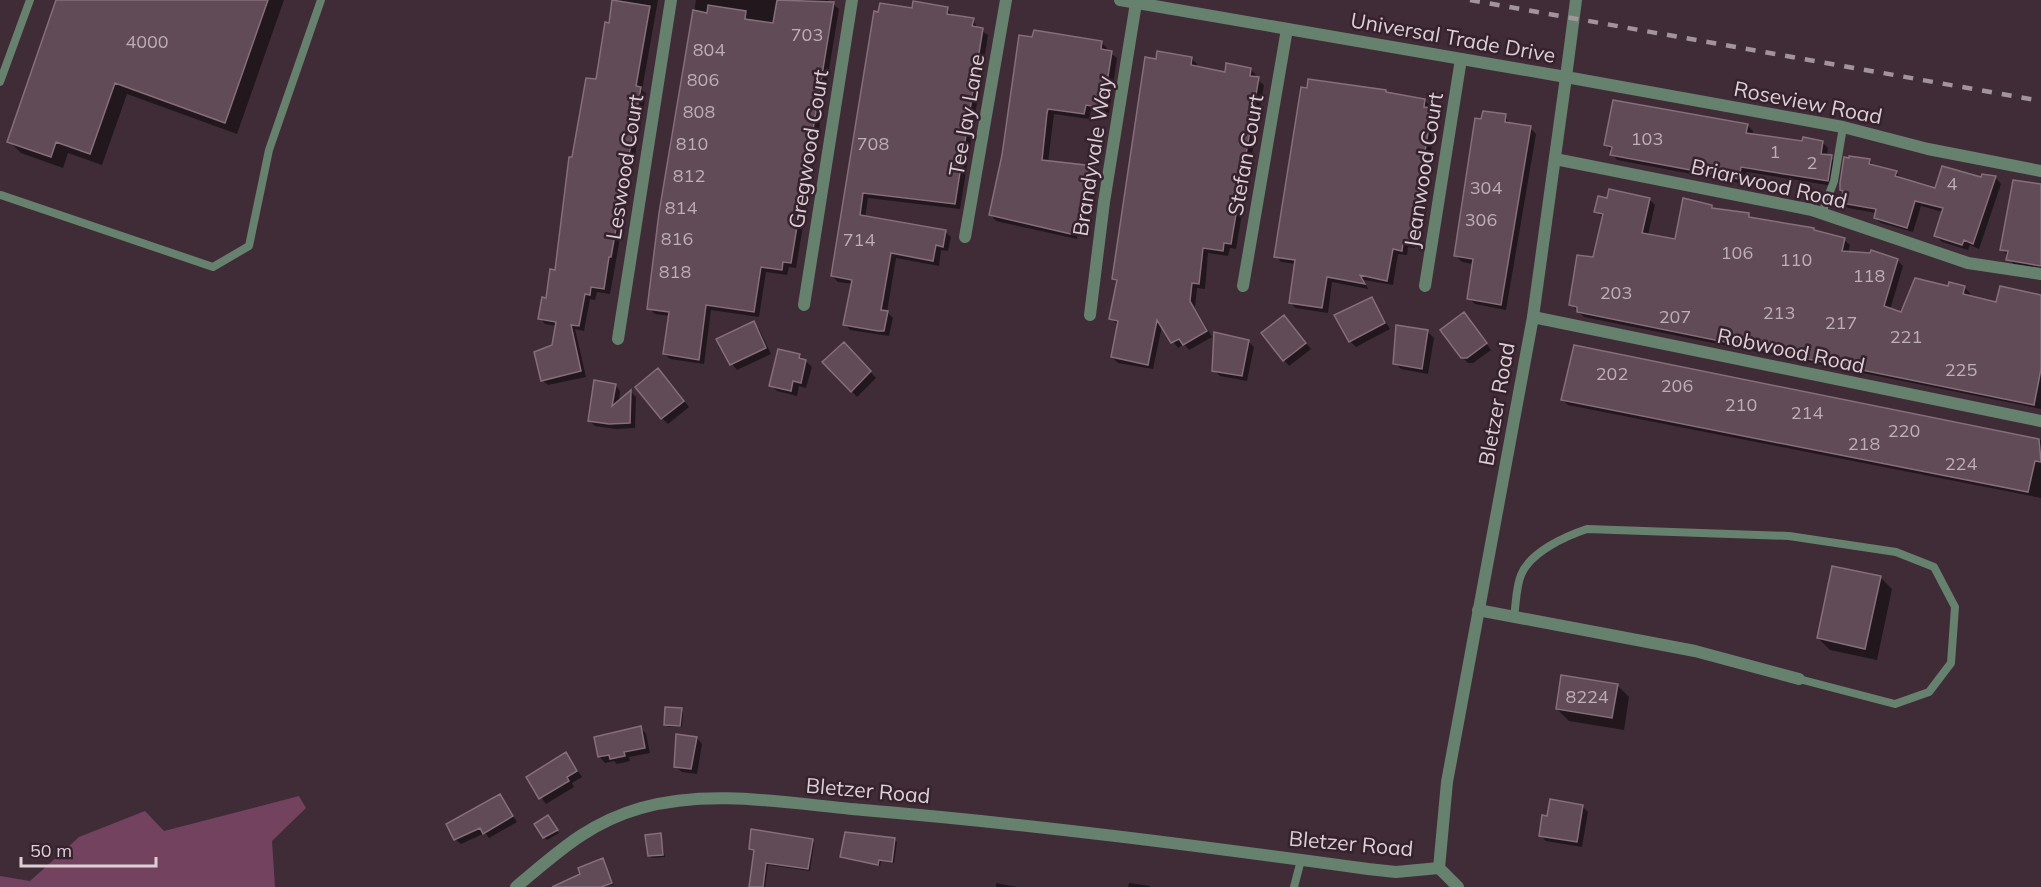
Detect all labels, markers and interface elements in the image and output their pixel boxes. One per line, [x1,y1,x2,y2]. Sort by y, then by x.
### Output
street label: Universal Trade Drive [1349,6,1558,68]
house number: 703 [791,23,823,46]
house number: 4000 [125,30,169,53]
house number: 804 [693,38,725,61]
street label: Tee Jay Lane [943,52,990,178]
house number: 806 [687,68,719,91]
street label: Gregwood Court [783,68,833,230]
street label: Brandyvale Way [1067,74,1118,238]
street label: Roseview Road [1732,75,1885,129]
street label: Jeanwood Court [1398,90,1448,249]
street label: Stefan Court [1222,92,1268,217]
street label: Leswood Court [600,93,648,241]
house number: 808 [683,100,715,123]
house number: 103 [1631,127,1663,150]
house number: 810 [676,132,708,155]
house number: 708 [857,132,889,155]
house number: 1 [1770,140,1780,163]
house number: 2 [1807,151,1817,174]
street label: Briarwood Road [1689,152,1850,214]
house number: 812 [673,164,705,187]
house number: 4 [1947,172,1958,195]
house number: 304 [1470,176,1502,199]
house number: 814 [665,196,697,219]
house number: 306 [1465,208,1497,231]
house number: 816 [661,227,693,250]
house number: 714 [843,228,875,251]
house number: 106 [1721,241,1753,264]
house number: 110 [1780,248,1812,271]
house number: 818 [659,260,691,283]
house number: 118 [1853,264,1885,287]
house number: 203 [1600,281,1632,304]
house number: 213 [1763,301,1795,324]
house number: 207 [1659,305,1691,328]
house number: 217 [1825,311,1857,334]
street label: Robwood Road [1715,322,1867,378]
house number: 221 [1890,325,1922,348]
street label: Bletzer Road [1472,340,1520,468]
house number: 225 [1945,358,1977,381]
house number: 202 [1596,362,1628,385]
house number: 206 [1661,374,1693,397]
house number: 210 [1725,393,1757,416]
house number: 214 [1791,401,1823,424]
house number: 220 [1888,419,1920,442]
house number: 218 [1848,432,1880,455]
house number: 224 [1945,452,1977,475]
house number: 8224 [1565,685,1609,708]
street label: Bletzer Road [805,772,931,808]
street label: Bletzer Road [1288,825,1414,861]
scale bar [21,830,156,868]
text: 50 m [30,839,72,862]

